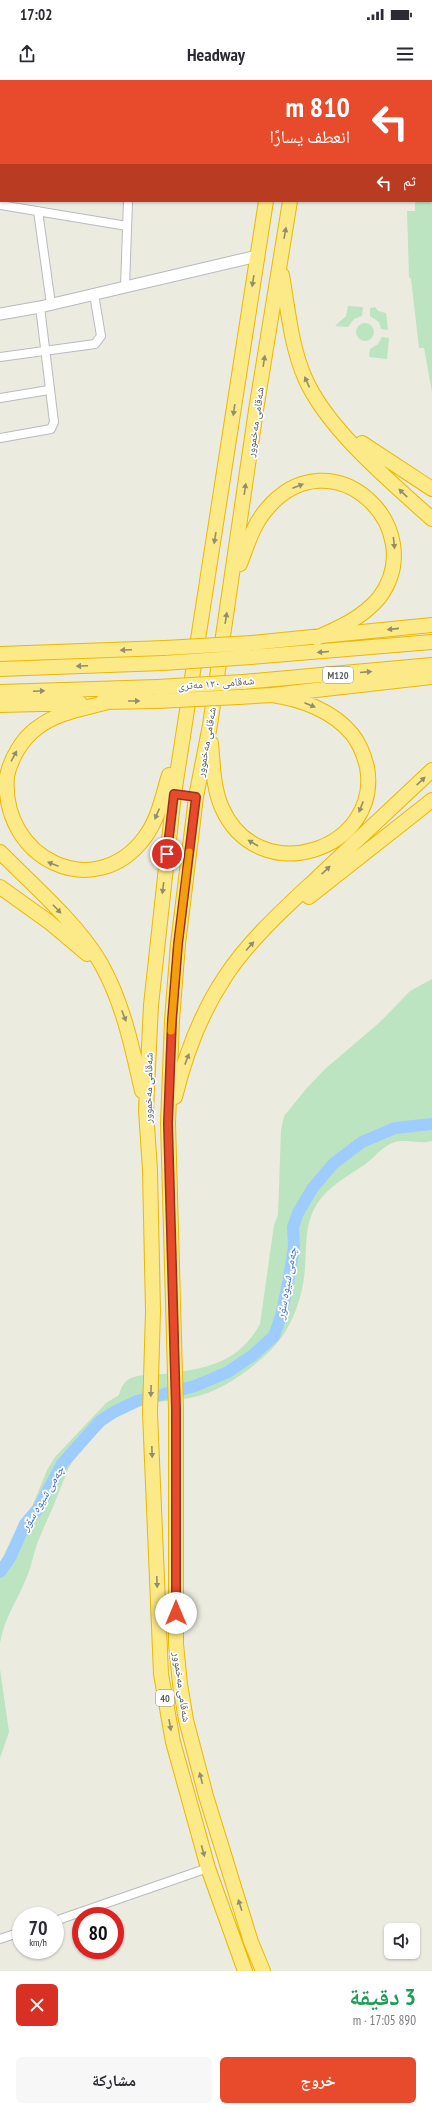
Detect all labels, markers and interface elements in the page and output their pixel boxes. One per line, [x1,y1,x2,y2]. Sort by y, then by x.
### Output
text: 17:02 [20,5,52,24]
icon: share [16,43,38,65]
text: Headway [187,43,245,66]
icon: menu [394,43,416,65]
text: 810 m [286,88,350,125]
icon: left [364,96,416,148]
text: انعطف يسارًا [270,125,350,148]
text: ثم [403,171,416,190]
icon: left [373,172,395,194]
one-way arrow [282,226,288,239]
one-way arrow [250,275,256,287]
one-way arrow [261,355,267,367]
one-way arrow [304,376,310,388]
street label: شەقامی مەخموور [243,386,267,459]
one-way arrow [231,404,237,416]
one-way arrow [242,483,248,495]
one-way arrow [292,483,304,489]
one-way arrow [398,488,408,498]
one-way arrow [212,532,218,544]
one-way arrow [391,537,397,549]
one-way arrow [223,612,229,624]
one-way arrow [387,626,399,632]
one-way arrow [120,646,132,653]
one-way arrow [317,649,330,655]
one-way arrow [76,663,88,670]
road number: M120 [323,667,353,683]
one-way arrow [360,669,372,676]
street label: شەقامی ١٢٠ مەتری [177,673,255,693]
one-way arrow [33,688,45,695]
one-way arrow [128,698,141,704]
one-way arrow [304,703,316,709]
street label: شەقامی مەخموور [193,706,219,779]
one-way arrow [11,750,18,762]
one-way arrow [416,776,426,786]
one-way arrow [358,802,364,814]
one-way arrow [154,808,160,820]
pin [150,837,184,871]
one-way arrow [247,840,259,847]
icon: arrive [156,843,178,865]
one-way arrow [46,860,58,866]
one-way arrow [321,865,331,875]
one-way arrow [160,882,166,894]
one-way arrow [52,904,62,914]
one-way arrow [245,941,255,951]
one-way arrow [121,1011,127,1023]
one-way arrow [184,1052,190,1064]
street label: شەقامی مەخموور [140,1053,156,1124]
water label: چەمی شیوە سۆر [272,1246,301,1321]
one-way arrow [148,1385,154,1398]
one-way arrow [149,1446,155,1459]
water label: چەمی شیوە سۆر [16,1463,68,1534]
one-way arrow [154,1576,160,1589]
position arrow [155,1592,197,1634]
street label: شەقامی مەخموور [170,1650,194,1723]
road number: 40 [156,1690,174,1706]
one-way arrow [167,1719,173,1731]
one-way arrow [198,1772,204,1784]
one-way arrow [200,1845,206,1857]
one-way arrow [237,1898,243,1910]
speed limit sign: 80 [72,1907,124,1959]
text: 70 [28,1915,48,1941]
map controls [384,1923,420,1959]
button: sound [384,1923,420,1959]
text: km/h [29,1936,47,1949]
text: 3 دقيقة [349,1981,416,2012]
button: close [16,1984,58,2026]
text: 890 m · 17:05 [353,2012,416,2029]
button: مشاركة [16,2057,212,2103]
button: خروج [220,2057,416,2103]

